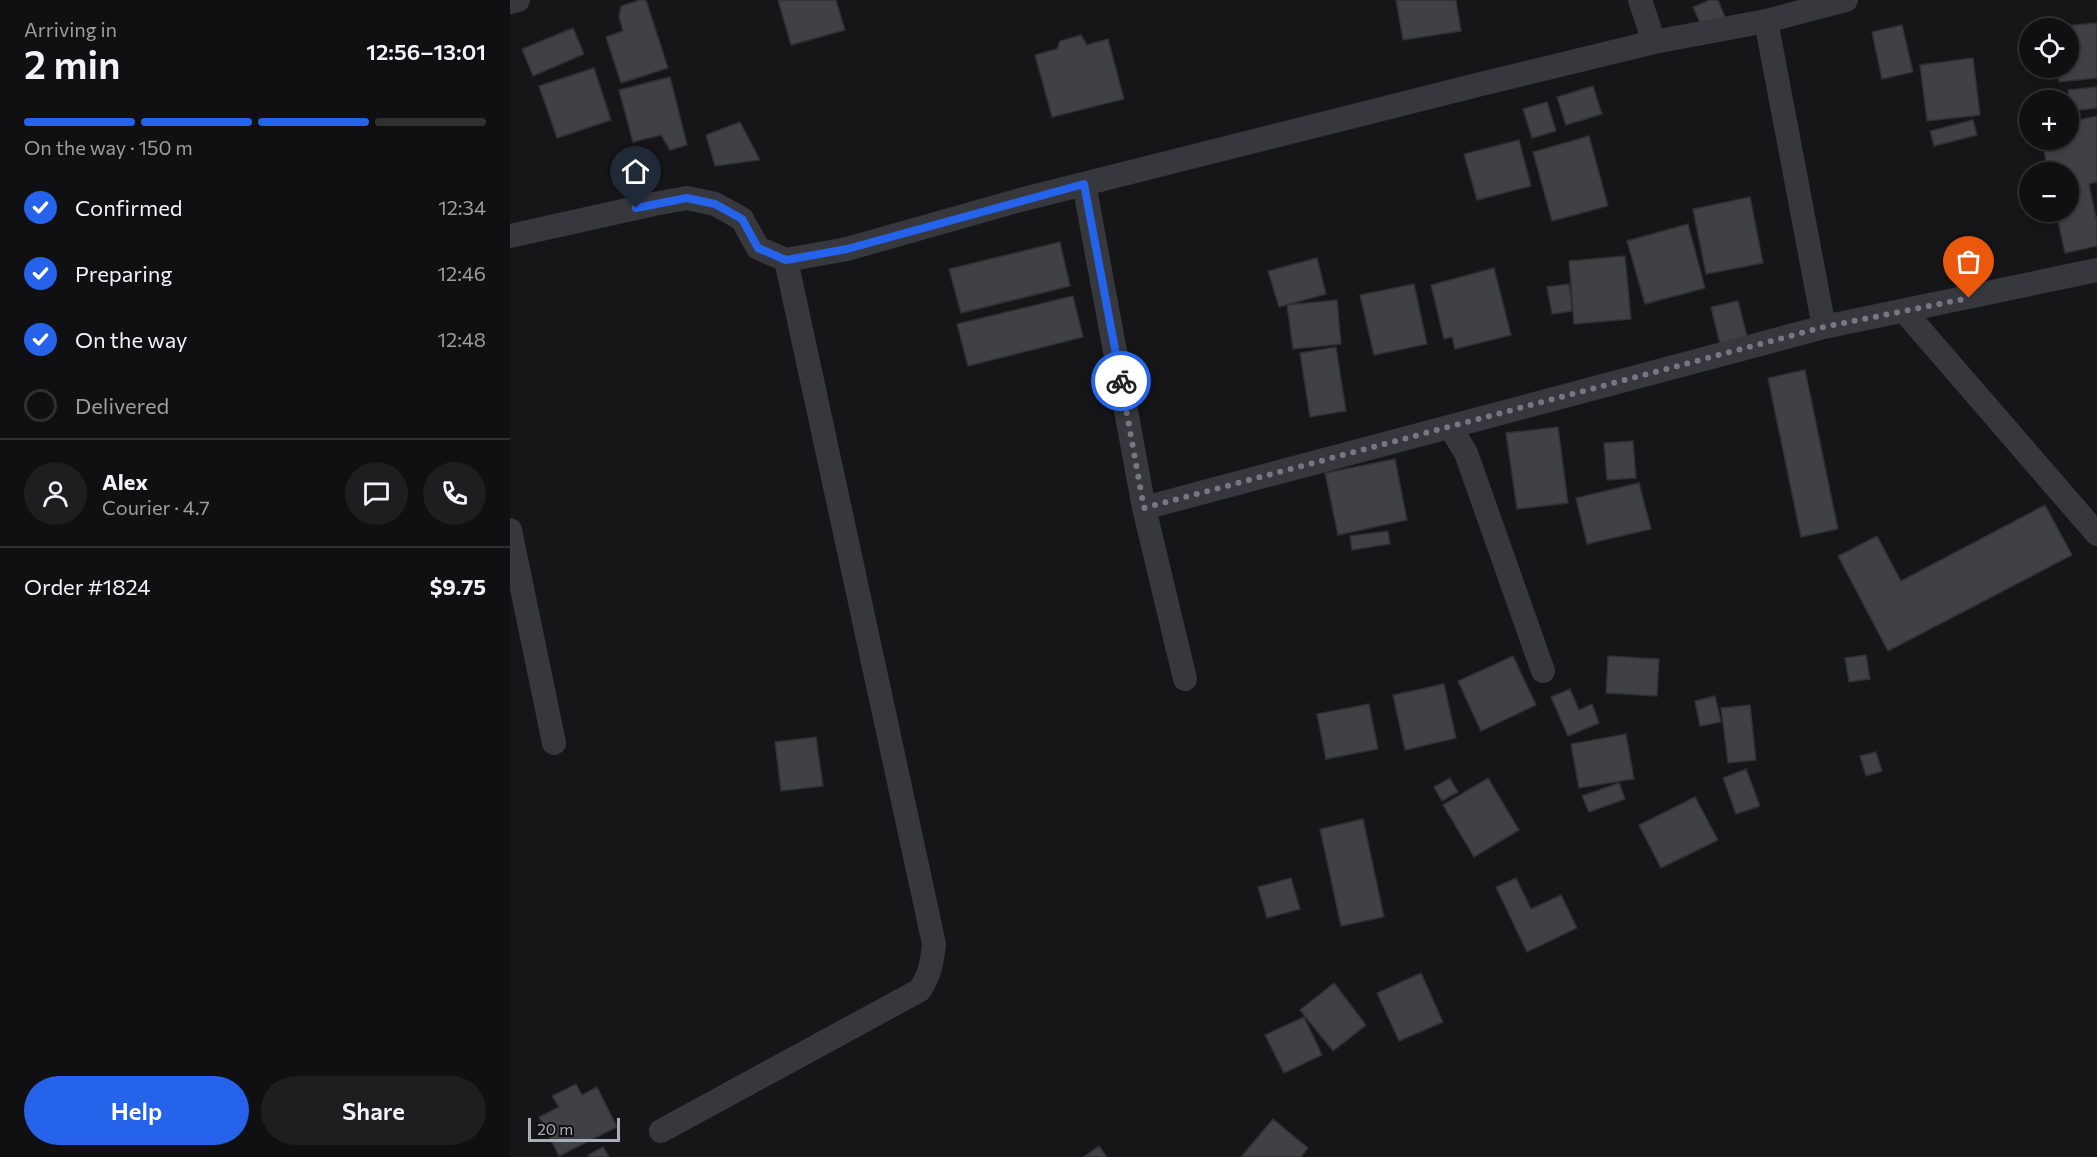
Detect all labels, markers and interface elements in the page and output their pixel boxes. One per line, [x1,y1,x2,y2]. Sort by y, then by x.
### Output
text: Arriving in [24,17,117,41]
map controls [2019,18,2079,222]
button: locate [2019,18,2079,78]
text: 12:56–13:01 [366,38,486,65]
text: 2 min [24,39,121,87]
button: + [2019,90,2079,150]
text: On the way · 150 m [24,135,193,159]
pin [610,146,661,208]
icon: home [619,155,652,188]
button: − [2019,162,2079,222]
icon: check [24,191,57,224]
text: Confirmed [75,194,182,221]
text: 12:34 [438,195,486,219]
pin [1943,236,1994,298]
icon: bag [1952,245,1985,278]
icon: check [24,257,57,290]
text: Preparing [75,260,172,287]
text: 12:46 [438,261,486,285]
icon: check [24,323,57,356]
text: On the way [75,326,187,353]
text: 12:48 [438,327,486,351]
courier [1091,351,1151,411]
icon: bike [1105,365,1138,398]
text: Delivered [75,392,169,419]
button: person [24,462,87,525]
button: chat [345,462,408,525]
button: phone [423,462,486,525]
text: Alex [102,468,148,495]
text: Courier · 4.7 [102,495,210,519]
text: Order #1824 [24,573,150,600]
text: $9.75 [430,573,486,600]
button: Help [24,1076,249,1145]
button: Share [261,1076,486,1145]
scale bar [528,1115,620,1142]
text: 20 m [537,1119,573,1138]

